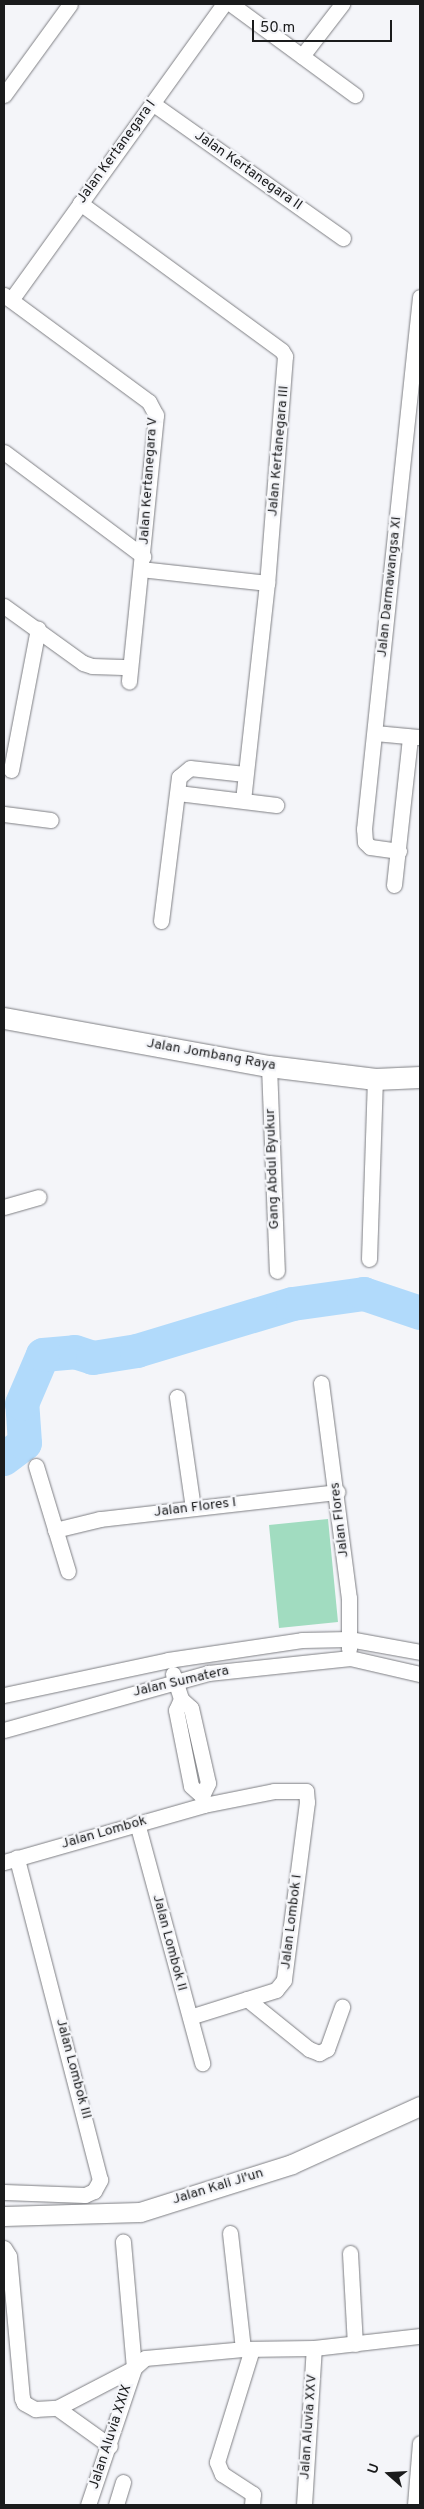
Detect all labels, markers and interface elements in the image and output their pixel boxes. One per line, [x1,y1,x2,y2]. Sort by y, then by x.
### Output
scale bar [254,10,394,42]
text: 50 m [260,19,295,38]
street label: Jalan Kertanegara I [74,97,160,207]
street label: Jalan Kertanegara II [191,128,305,214]
street label: Jalan Kertanegara III [265,385,293,517]
street label: Jalan Kertanegara V [136,416,162,546]
street label: Jalan Darmawangsa XI [374,516,406,658]
street label: Jalan Jombang Raya [145,1035,277,1075]
street label: Gang Abdul Byukur [262,1108,284,1230]
street label: Jalan Flores [327,1481,353,1559]
street label: Jalan Flores I [153,1495,237,1521]
street label: Jalan Sumatera [131,1663,231,1701]
street label: Jalan Lombok [59,1813,149,1853]
street label: Jalan Lombok I [278,1874,306,1970]
street label: Jalan Lombok II [148,1893,190,1993]
street label: Jalan Lombok III [52,2017,94,2121]
street label: Jalan Kali Ji'un [170,2165,266,2209]
street label: Jalan Aluvia XXV [297,2373,321,2481]
street label: Jalan Aluvia XXIX [86,2383,136,2491]
north arrow [364,2449,414,2499]
text: U [365,2461,384,2476]

